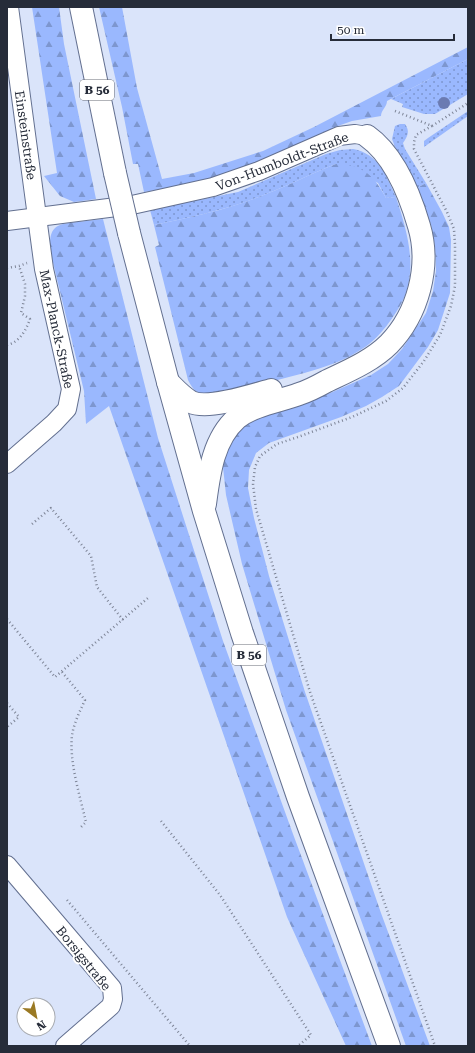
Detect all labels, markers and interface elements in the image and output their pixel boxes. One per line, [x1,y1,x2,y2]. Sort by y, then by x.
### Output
scale bar [331,16,454,42]
text: 50 m [337,23,364,37]
road number: B 56 [80,80,114,100]
street label: Einsteinstraße [12,89,39,181]
street label: Von-Humboldt-Straße [214,129,351,194]
street label: Max-Planck-Straße [37,268,76,390]
road number: B 56 [232,645,266,665]
street label: Borsigstraße [53,923,114,993]
north arrow [16,997,56,1037]
text: N [34,1017,48,1033]

